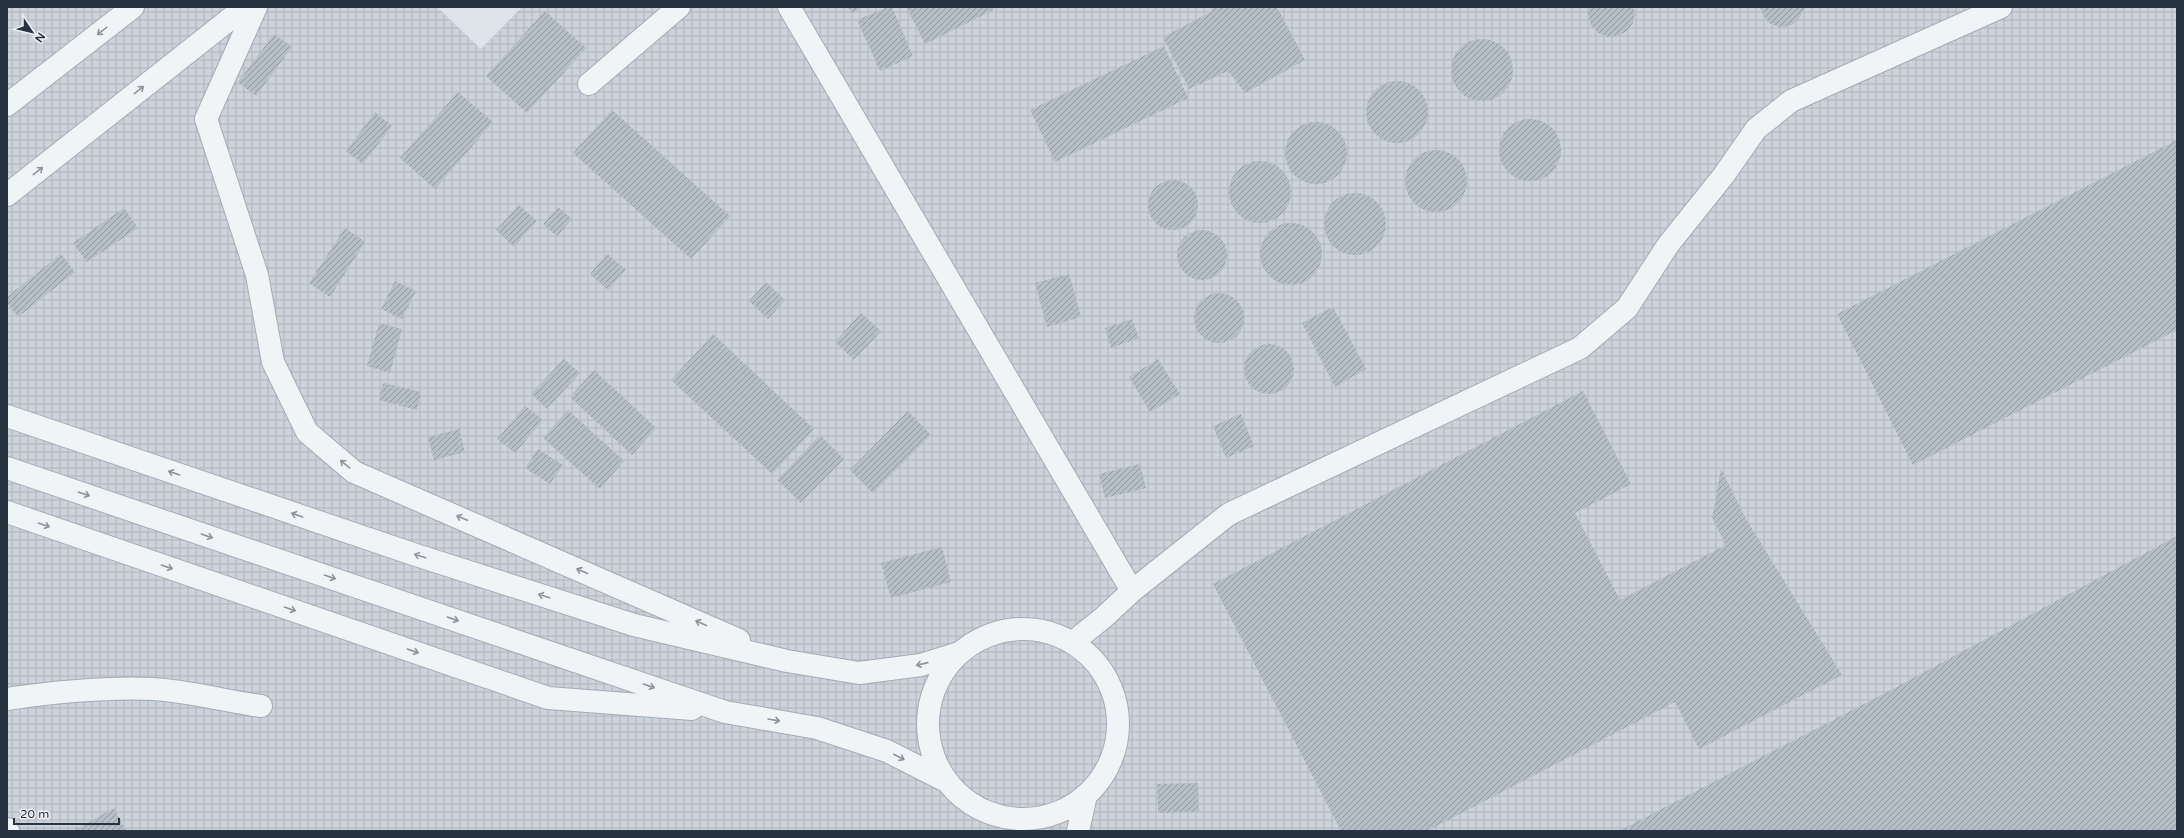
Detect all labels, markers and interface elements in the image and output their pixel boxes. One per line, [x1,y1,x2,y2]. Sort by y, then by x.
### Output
north arrow [12,12,52,52]
one-way arrow [96,27,107,35]
text: N [32,30,48,45]
one-way arrow [134,86,145,95]
one-way arrow [32,167,43,175]
one-way arrow [340,459,350,469]
one-way arrow [167,469,180,476]
one-way arrow [77,491,90,498]
one-way arrow [291,510,303,518]
one-way arrow [457,514,469,522]
one-way arrow [37,522,50,529]
one-way arrow [200,532,212,540]
one-way arrow [414,552,427,559]
one-way arrow [160,564,173,571]
one-way arrow [576,566,588,574]
one-way arrow [324,574,336,582]
one-way arrow [537,592,550,599]
one-way arrow [283,606,296,613]
one-way arrow [446,616,459,623]
one-way arrow [695,619,707,626]
one-way arrow [406,648,418,656]
one-way arrow [915,661,928,669]
one-way arrow [643,683,656,690]
one-way arrow [768,717,781,725]
one-way arrow [892,754,904,761]
scale bar [14,800,119,826]
text: 20 m [20,807,49,821]

